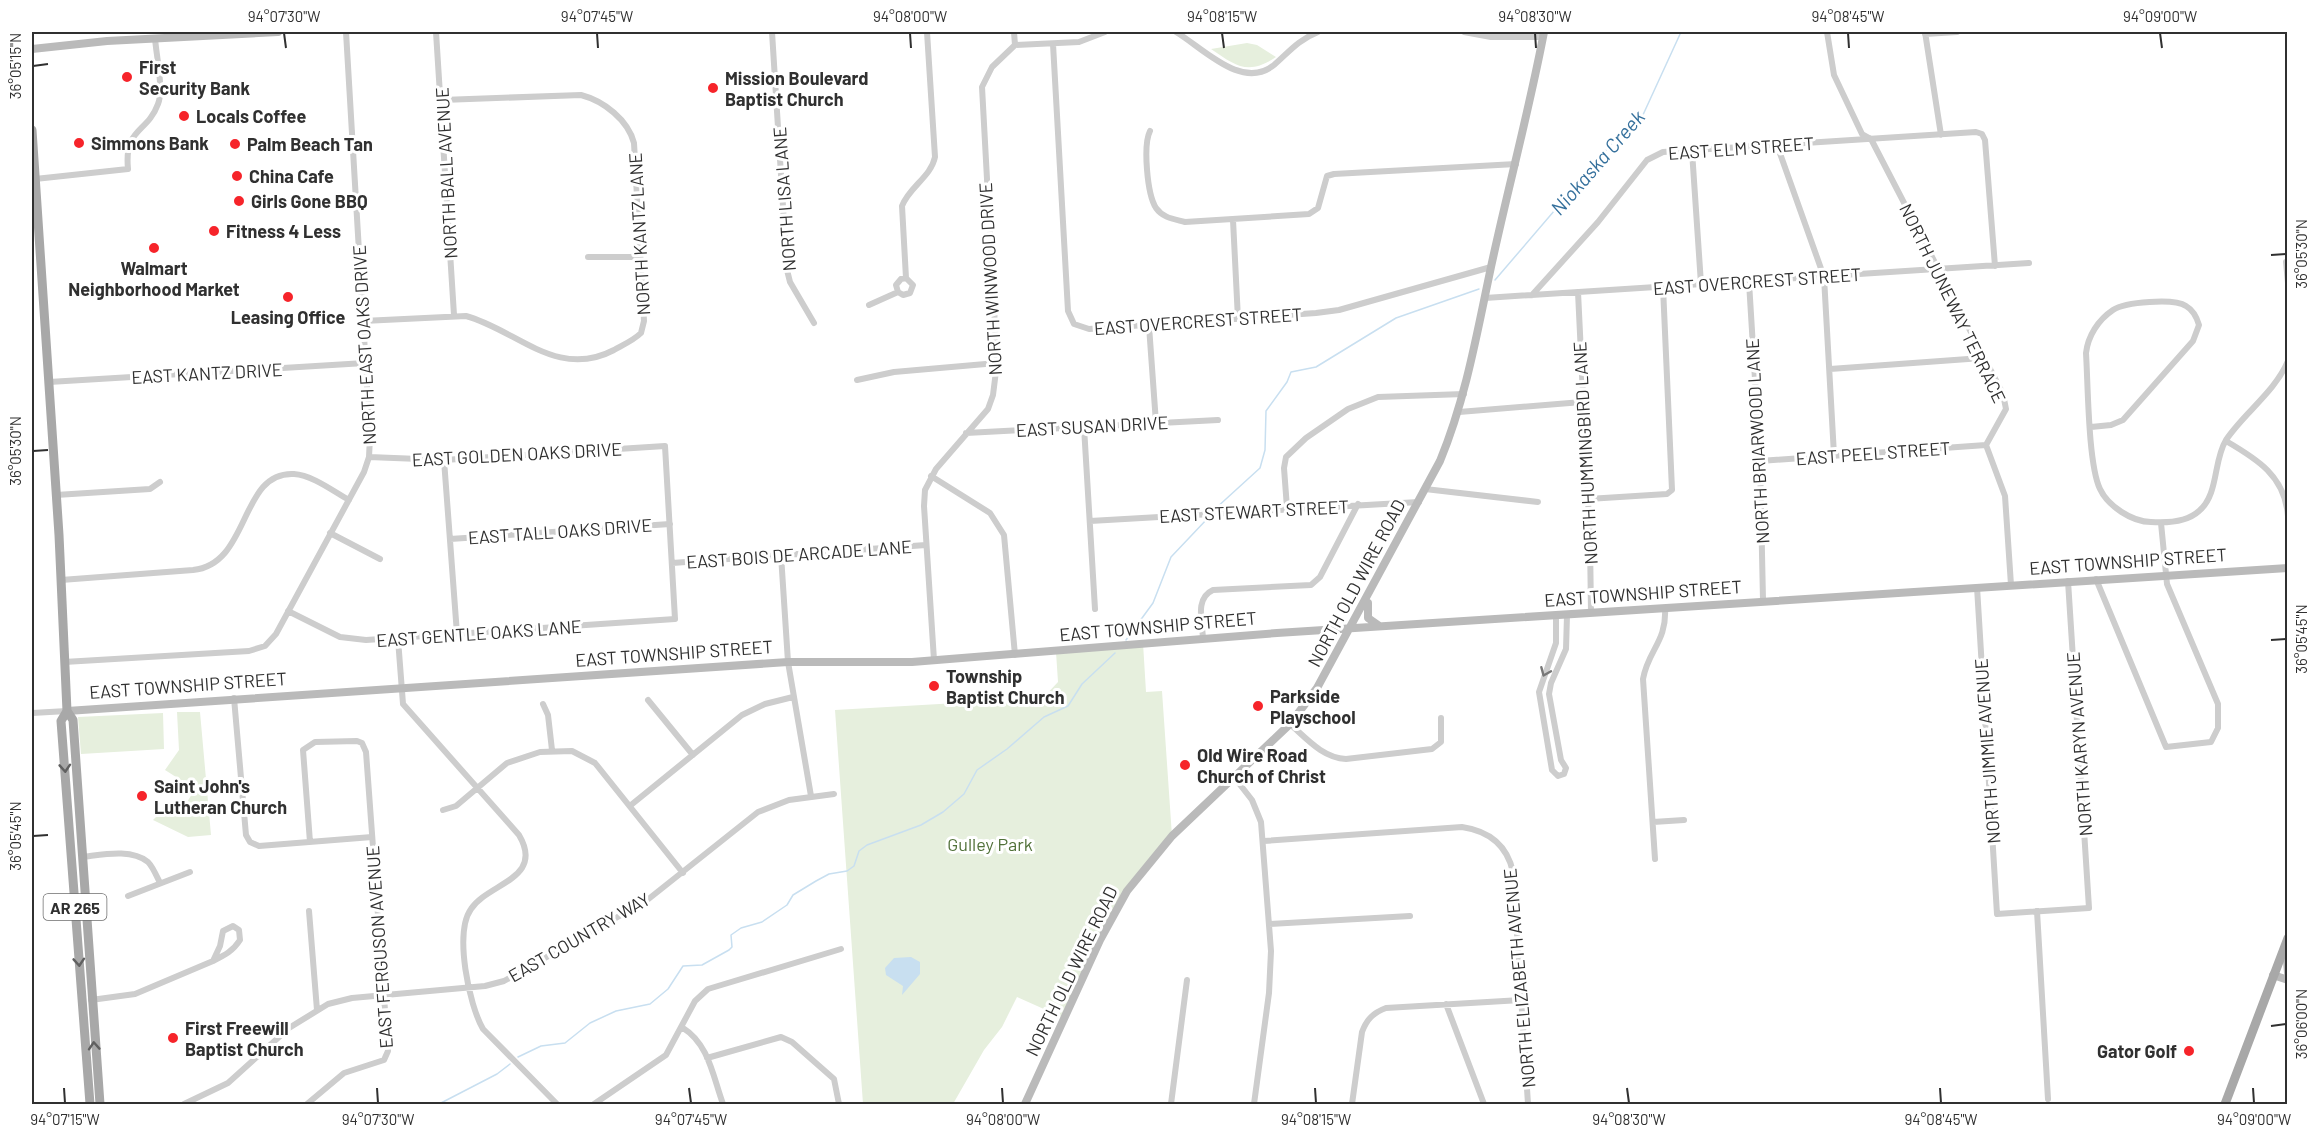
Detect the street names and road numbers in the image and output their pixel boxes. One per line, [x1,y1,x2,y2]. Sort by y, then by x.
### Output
street label: NORTH BALL AVENUE [431,87,461,259]
street label: NORTH LISA LANE [768,126,800,272]
street label: EAST ELM STREET [1667,132,1815,164]
street label: NORTH KANTZ LANE [624,152,654,316]
street label: NORTH WINWOOD DRIVE [974,182,1006,376]
street label: NORTH JUNEWAY TERRACE [1895,200,2011,406]
street label: NORTH EAST OAKS DRIVE [348,244,380,446]
street label: EAST OVERCREST STREET [1652,263,1862,299]
street label: EAST OVERCREST STREET [1093,303,1303,339]
street label: NORTH BRIARWOOD LANE [1741,338,1773,544]
street label: NORTH HUMMINGBIRD LANE [1568,341,1602,565]
street label: EAST KANTZ DRIVE [131,358,283,388]
street label: EAST SUSAN DRIVE [1015,411,1169,441]
street label: EAST PEEL STREET [1795,437,1951,469]
street label: EAST GOLDEN OAKS DRIVE [411,438,623,470]
street label: EAST STEWART STREET [1159,495,1349,527]
street label: NORTH OLD WIRE ROAD [1303,496,1409,670]
street label: EAST TALL OAKS DRIVE [467,514,653,548]
street label: EAST BOIS DE ARCADE LANE [685,535,913,573]
street label: EAST TOWNSHIP STREET [2029,543,2227,579]
street label: EAST TOWNSHIP STREET [1544,575,1742,611]
street label: EAST TOWNSHIP STREET [1058,606,1258,646]
street label: EAST GENTLE OAKS LANE [375,615,583,651]
street label: EAST TOWNSHIP STREET [575,635,773,671]
street label: NORTH KARYN AVENUE [2062,651,2096,837]
street label: NORTH JIMMIE AVENUE [1970,657,2004,845]
street label: EAST TOWNSHIP STREET [89,667,287,703]
street label: EAST FERGUSON AVENUE [361,845,397,1049]
street label: NORTH ELIZABETH AVENUE [1498,867,1540,1089]
street label: NORTH OLD WIRE ROAD [1020,882,1122,1060]
street label: EAST COUNTRY WAY [504,887,654,987]
road number: AR 265 [44,894,106,920]

